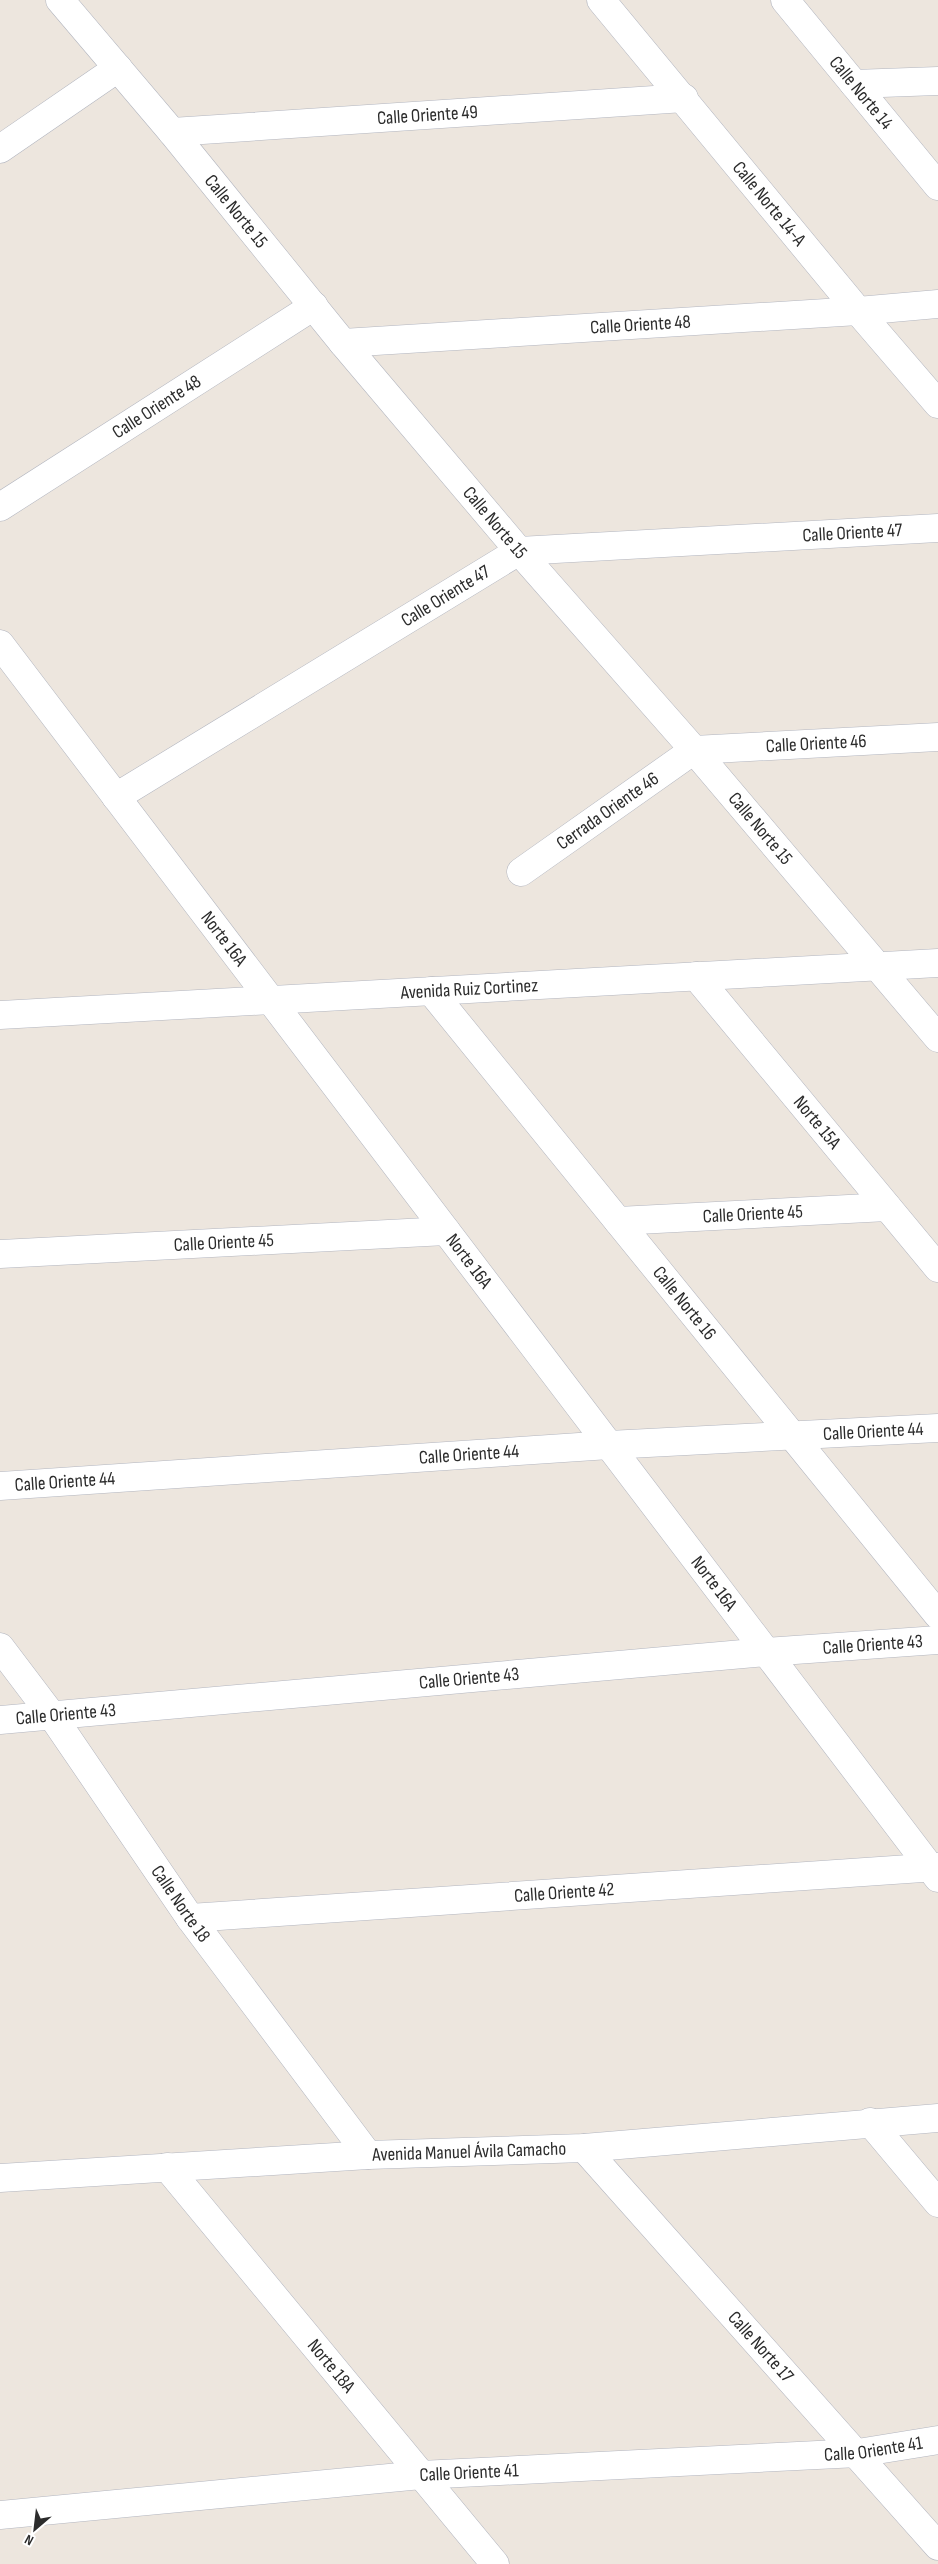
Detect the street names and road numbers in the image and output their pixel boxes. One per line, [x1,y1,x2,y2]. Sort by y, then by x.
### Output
street label: Calle Norte 14 [824,51,898,134]
street label: Calle Oriente 49 [376,100,479,130]
street label: Calle Norte 14-A [728,156,811,251]
street label: Calle Norte 15 [200,170,273,253]
street label: Calle Oriente 48 [589,310,692,339]
street label: Calle Oriente 48 [108,370,205,444]
street label: Calle Norte 15 [458,482,532,564]
street label: Calle Oriente 47 [802,518,903,547]
street label: Calle Oriente 47 [397,560,494,632]
street label: Calle Oriente 46 [765,729,867,758]
street label: Cerrada Oriente 46 [552,767,663,855]
street label: Calle Norte 15 [723,787,798,869]
street label: Norte 16A [196,907,253,971]
street label: Avenida Ruiz Cortinez [399,974,539,1004]
street label: Norte 15A [789,1091,846,1154]
street label: Calle Oriente 45 [702,1200,803,1228]
street label: Calle Oriente 45 [173,1228,274,1257]
street label: Norte 16A [441,1229,498,1294]
street label: Calle Norte 16 [648,1261,721,1345]
street label: Calle Oriente 44 [822,1417,924,1445]
street label: Calle Oriente 44 [418,1440,520,1469]
street label: Calle Oriente 44 [14,1467,116,1496]
street label: Norte 16A [686,1551,743,1616]
street label: Calle Oriente 43 [822,1630,924,1660]
street label: Calle Oriente 43 [418,1662,520,1694]
street label: Calle Oriente 43 [15,1698,117,1730]
street label: Calle Norte 18 [146,1861,216,1947]
street label: Calle Oriente 42 [513,1878,615,1907]
street label: Avenida Manuel Ávila Camacho [371,2137,566,2166]
street label: Calle Norte 17 [723,2306,799,2388]
street label: Norte 18A [302,2334,361,2398]
street label: Calle Oriente 41 [823,2431,925,2466]
street label: Calle Oriente 41 [419,2459,520,2487]

